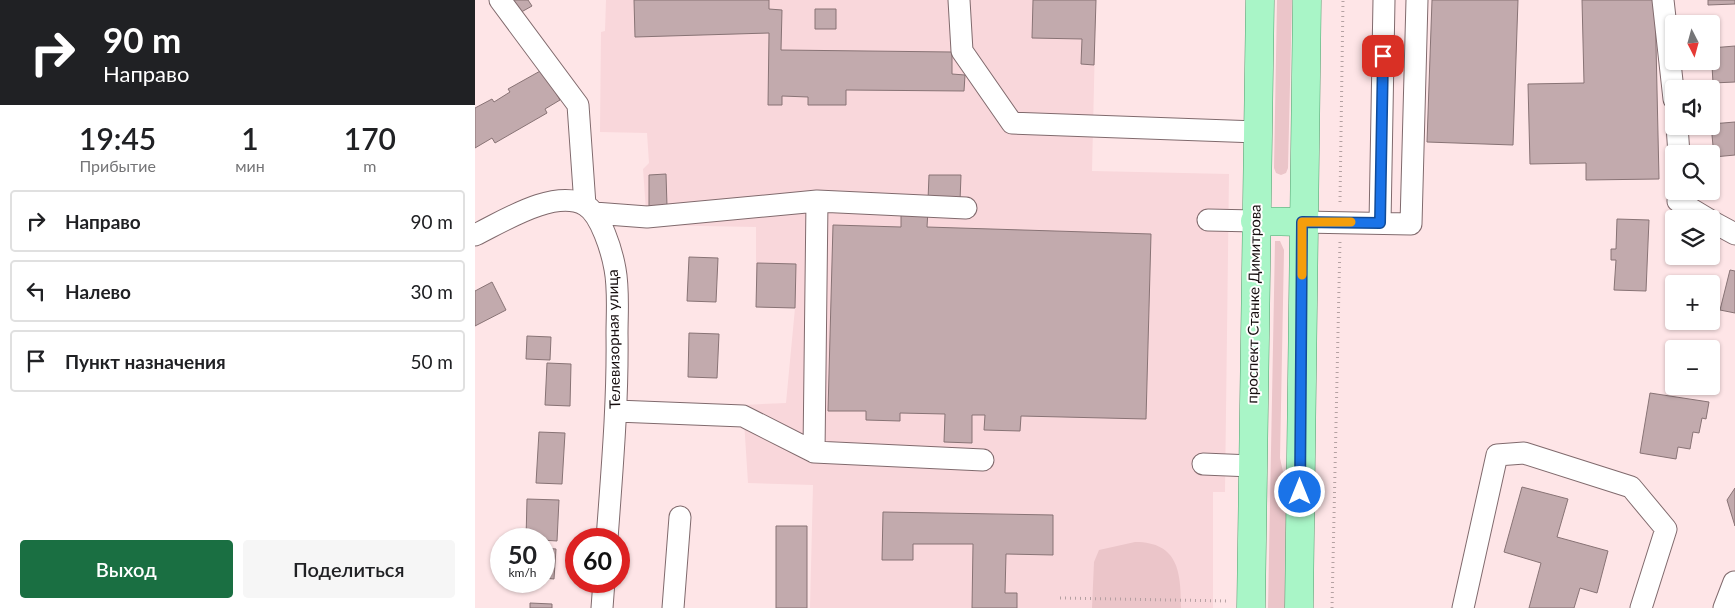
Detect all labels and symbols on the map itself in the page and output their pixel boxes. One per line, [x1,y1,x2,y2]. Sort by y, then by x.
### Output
north arrow [1665,15,1720,70]
pin [1362,35,1404,77]
street label: проспект Станке Димитрова [1242,204,1264,404]
street label: Телевизорная улица [603,269,623,409]
position arrow [1273,465,1325,517]
speed limit sign: 60 [565,528,630,593]

